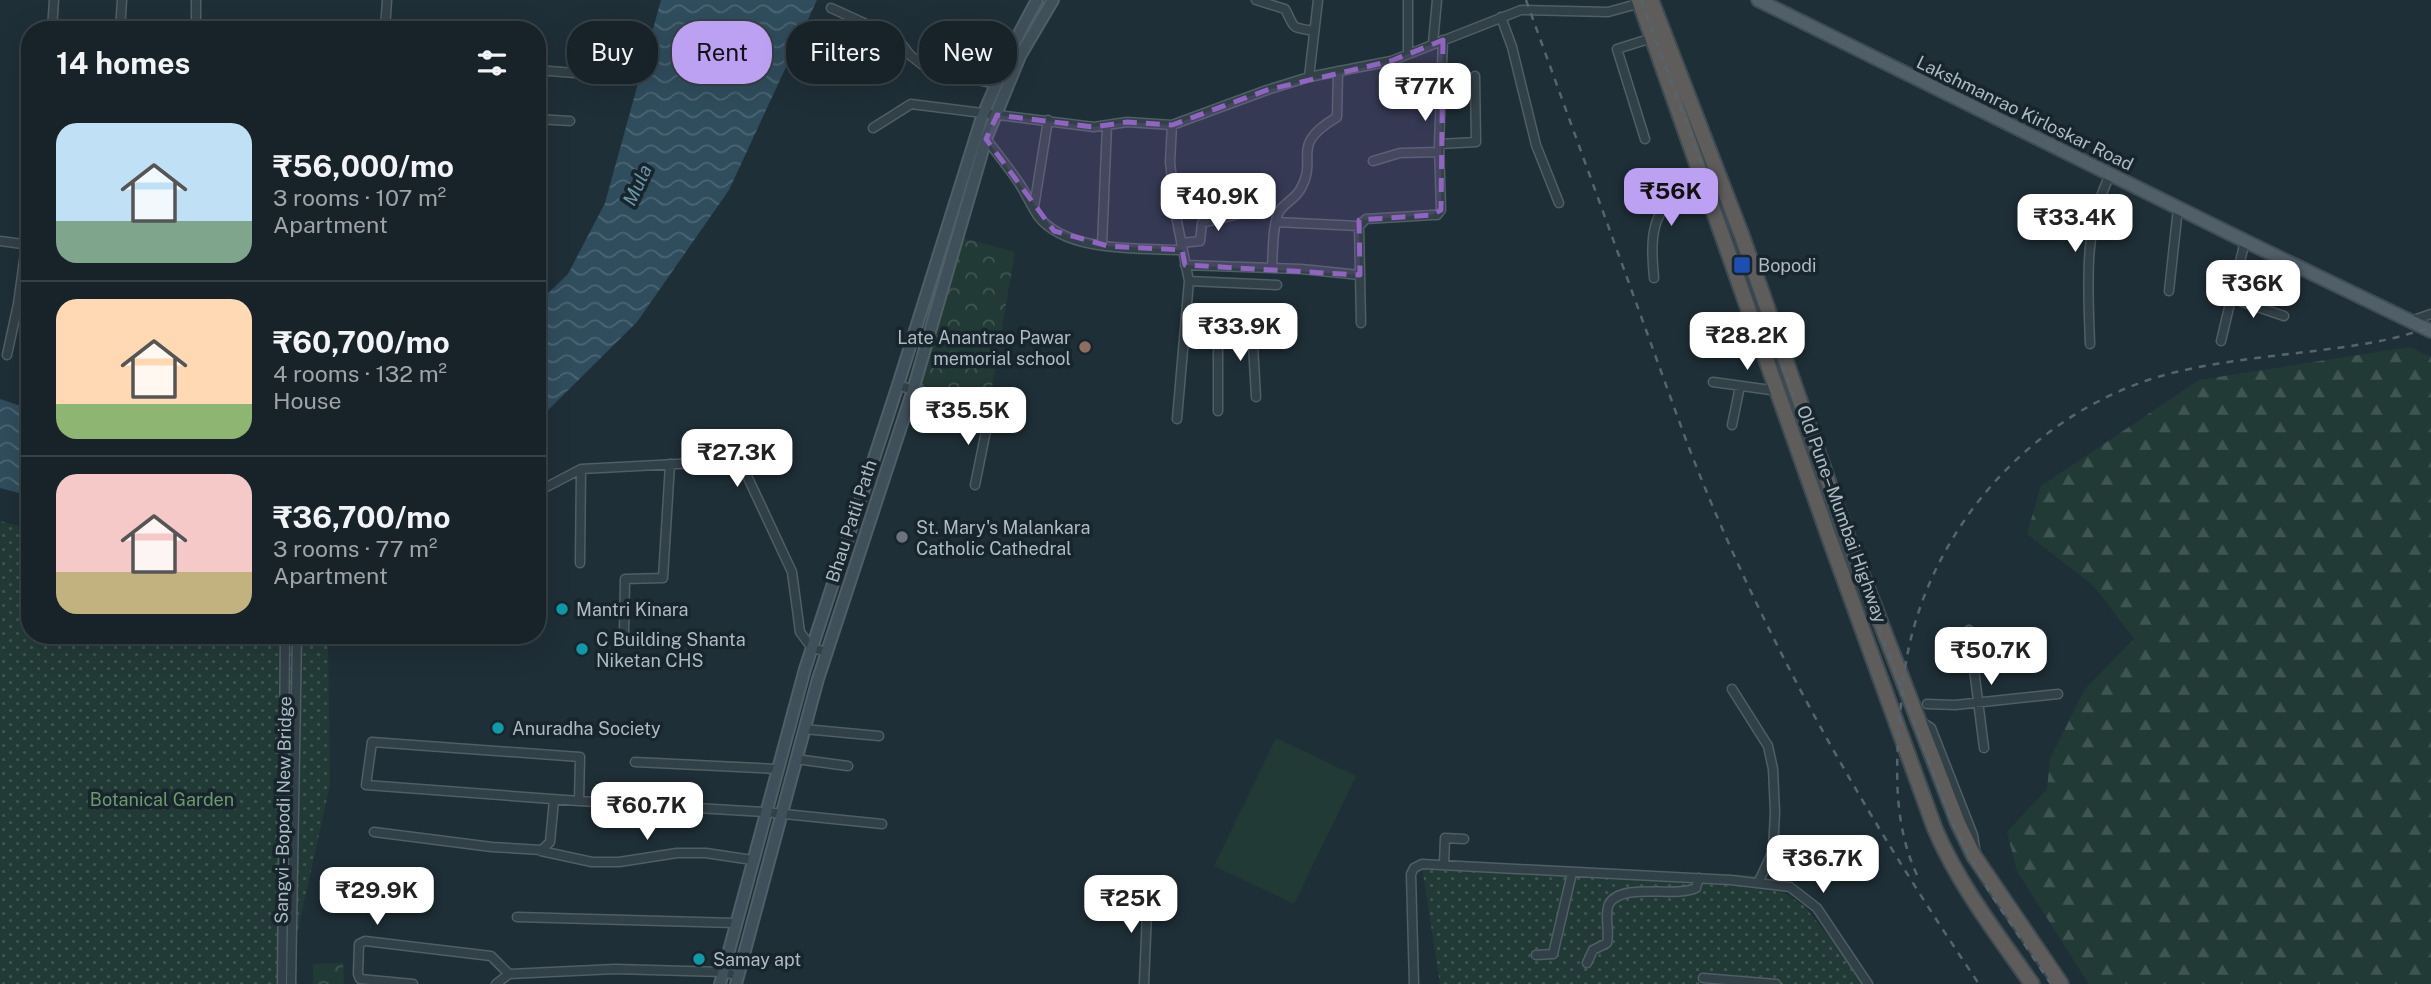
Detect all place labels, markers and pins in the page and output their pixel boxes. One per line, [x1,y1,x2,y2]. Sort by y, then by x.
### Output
pin: ₹77K [1384,64,1466,123]
pin: ₹56K [1630,168,1712,228]
pin: ₹40.9K [1161,174,1275,233]
pin: ₹33.4K [2018,194,2132,254]
marker: Bopodi [1732,255,1752,275]
place label: Bopodi [1758,255,1817,276]
pin: ₹36K [2212,260,2294,320]
pin: ₹33.9K [1183,304,1297,363]
pin: ₹28.2K [1690,312,1804,372]
place label: Late Anantrao Pawar memorial school [897,327,1071,369]
marker: Late Anantrao Pawar memorial school [1077,339,1093,355]
pin: ₹35.5K [911,388,1025,447]
pin: ₹27.3K [680,430,794,489]
place label: St. Mary's Malankara Catholic Cathedral [916,517,1091,559]
marker: St. Mary's Malankara Catholic Cathedral [894,529,910,545]
place label: Mantri Kinara [576,599,689,620]
marker: Mantri Kinara [554,601,570,617]
pin: ₹50.7K [1934,628,2048,687]
place label: C Building Shanta Niketan CHS [596,629,746,671]
marker: C Building Shanta Niketan CHS [574,641,590,657]
place label: Anuradha Society [512,718,661,739]
marker: Anuradha Society [490,720,506,736]
pin: ₹60.7K [590,782,704,842]
pin: ₹36.7K [1766,836,1880,895]
pin: ₹29.9K [320,867,434,927]
pin: ₹25K [1090,876,1172,935]
place label: Samay apt [713,949,801,970]
marker: Samay apt [691,951,707,967]

